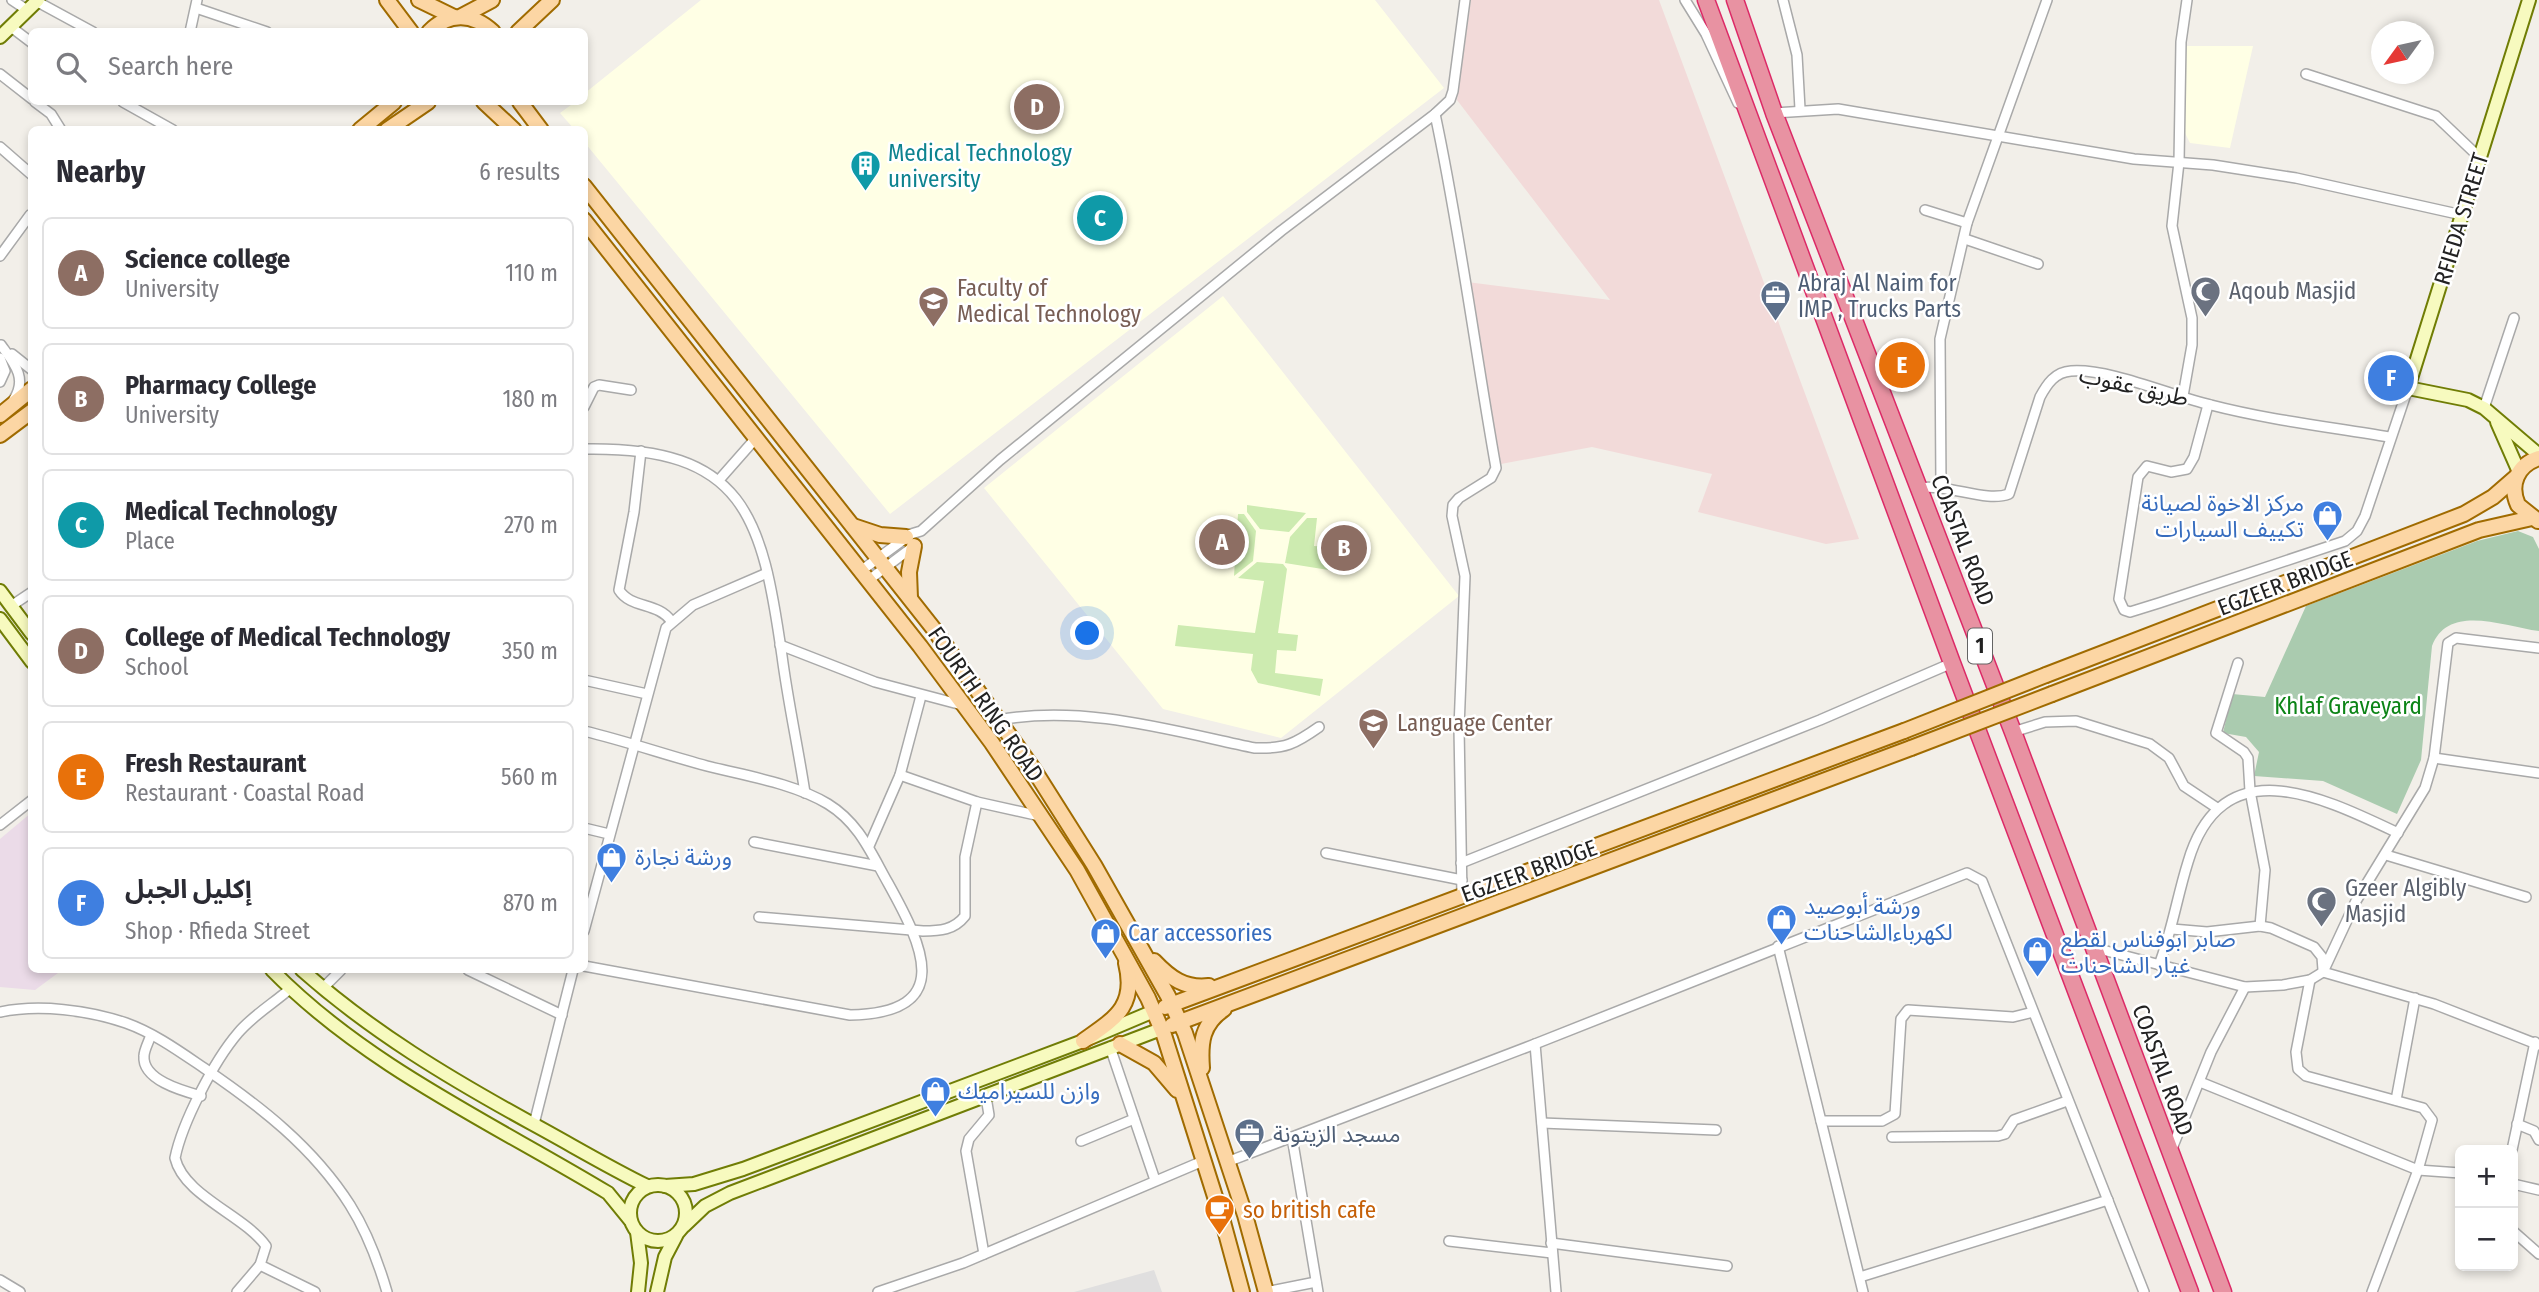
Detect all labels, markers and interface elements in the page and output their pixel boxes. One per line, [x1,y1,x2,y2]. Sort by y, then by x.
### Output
north arrow [2371,21,2434,84]
search box [28,28,588,105]
icon: search [52,48,90,86]
text: Search here [108,51,233,82]
pin: D [1014,81,1060,133]
place label: Medical Technology university [888,139,1073,193]
building icon: Medical Technology university [848,149,882,193]
street label: RFIEDA STREET [2428,149,2494,288]
text: Nearby [56,154,145,190]
text: 6 results [479,158,560,186]
pin: C [1077,192,1123,244]
text: Science college [125,244,290,275]
text: A [75,259,87,287]
text: 110 m [505,259,558,287]
place label: Abraj Al Naim for IMP , Trucks Parts [1798,269,1961,323]
place label: Faculty of Medical Technology [957,274,1142,328]
mosque icon: Aqoub Masjid [2189,274,2223,318]
text: University [125,275,219,303]
place label: Aqoub Masjid [2229,277,2356,305]
office icon: Abraj Al Naim for IMP , Trucks Parts [1758,279,1792,323]
school or university icon: Faculty of Medical Technology [917,284,951,328]
pin: E [1879,339,1925,391]
pin: F [2368,352,2414,404]
street label: طريق عقوب [2077,360,2191,412]
text: Pharmacy College [125,370,316,401]
text: B [75,385,87,413]
text: 180 m [502,385,558,413]
text: University [125,401,219,429]
street label: COASTAL ROAD [1925,471,2001,609]
place label: مركز الاخوة لصيانة تكييف السيارات [2141,489,2304,543]
text: Medical Technology [125,496,337,527]
shop icon: مركز الاخوة لصيانة تكييف السيارات [2310,499,2344,543]
text: C [75,511,87,539]
text: 270 m [504,511,558,539]
pin: A [1199,516,1245,568]
pin: B [1321,522,1367,574]
text: Place [125,527,175,555]
street label: EGZEER BRIDGE [2214,544,2356,622]
your location [1070,616,1104,650]
street label: FOURTH RING ROAD [922,621,1050,787]
text: College of Medical Technology [125,622,450,653]
road number: 1 [1968,628,1992,664]
text: D [74,637,88,665]
text: 350 m [502,637,558,665]
text: School [125,653,189,681]
park label: Khlaf Graveyard [2274,692,2422,720]
school or university icon: Language Center [1357,706,1391,750]
place label: Language Center [1397,709,1553,737]
text: Fresh Restaurant [125,748,307,779]
text: E [76,763,86,791]
text: 560 m [501,763,558,791]
text: Restaurant · Coastal Road [125,779,365,807]
street label: EGZEER BRIDGE [1457,833,1601,909]
shop icon: ورشة نجارة [595,840,629,884]
place label: ورشة نجارة [635,843,732,871]
text: إكليل الجبل [125,874,252,905]
place label: Gzeer Algibly Masjid [2345,874,2467,928]
mosque icon: Gzeer Algibly Masjid [2305,884,2339,928]
text: F [76,889,86,917]
text: 870 m [503,889,558,917]
place label: ورشة أبوصيد لكهرباءالشاحنات [1804,892,1953,946]
shop icon: ورشة أبوصيد لكهرباءالشاحنات [1764,902,1798,946]
shop icon: Car accessories [1088,916,1122,960]
text: Shop · Rfieda Street [125,917,310,945]
place label: Car accessories [1128,919,1272,947]
place label: صابر ابوفناس لقطع غيار الشاحنات [2061,925,2236,979]
shop icon: صابر ابوفناس لقطع غيار الشاحنات [2021,935,2055,979]
street label: COASTAL ROAD [2126,1001,2200,1139]
shop icon: وازن للسيراميك [918,1074,952,1118]
place label: وازن للسيراميك [958,1077,1100,1105]
office icon: مسجد الزيتونة [1233,1117,1267,1161]
place label: مسجد الزيتونة [1273,1120,1400,1148]
map controls [2455,1145,2518,1271]
button: + [2455,1145,2518,1208]
cafe icon: so british cafe [1203,1193,1237,1237]
place label: so british cafe [1243,1196,1376,1224]
button: − [2455,1208,2518,1271]

